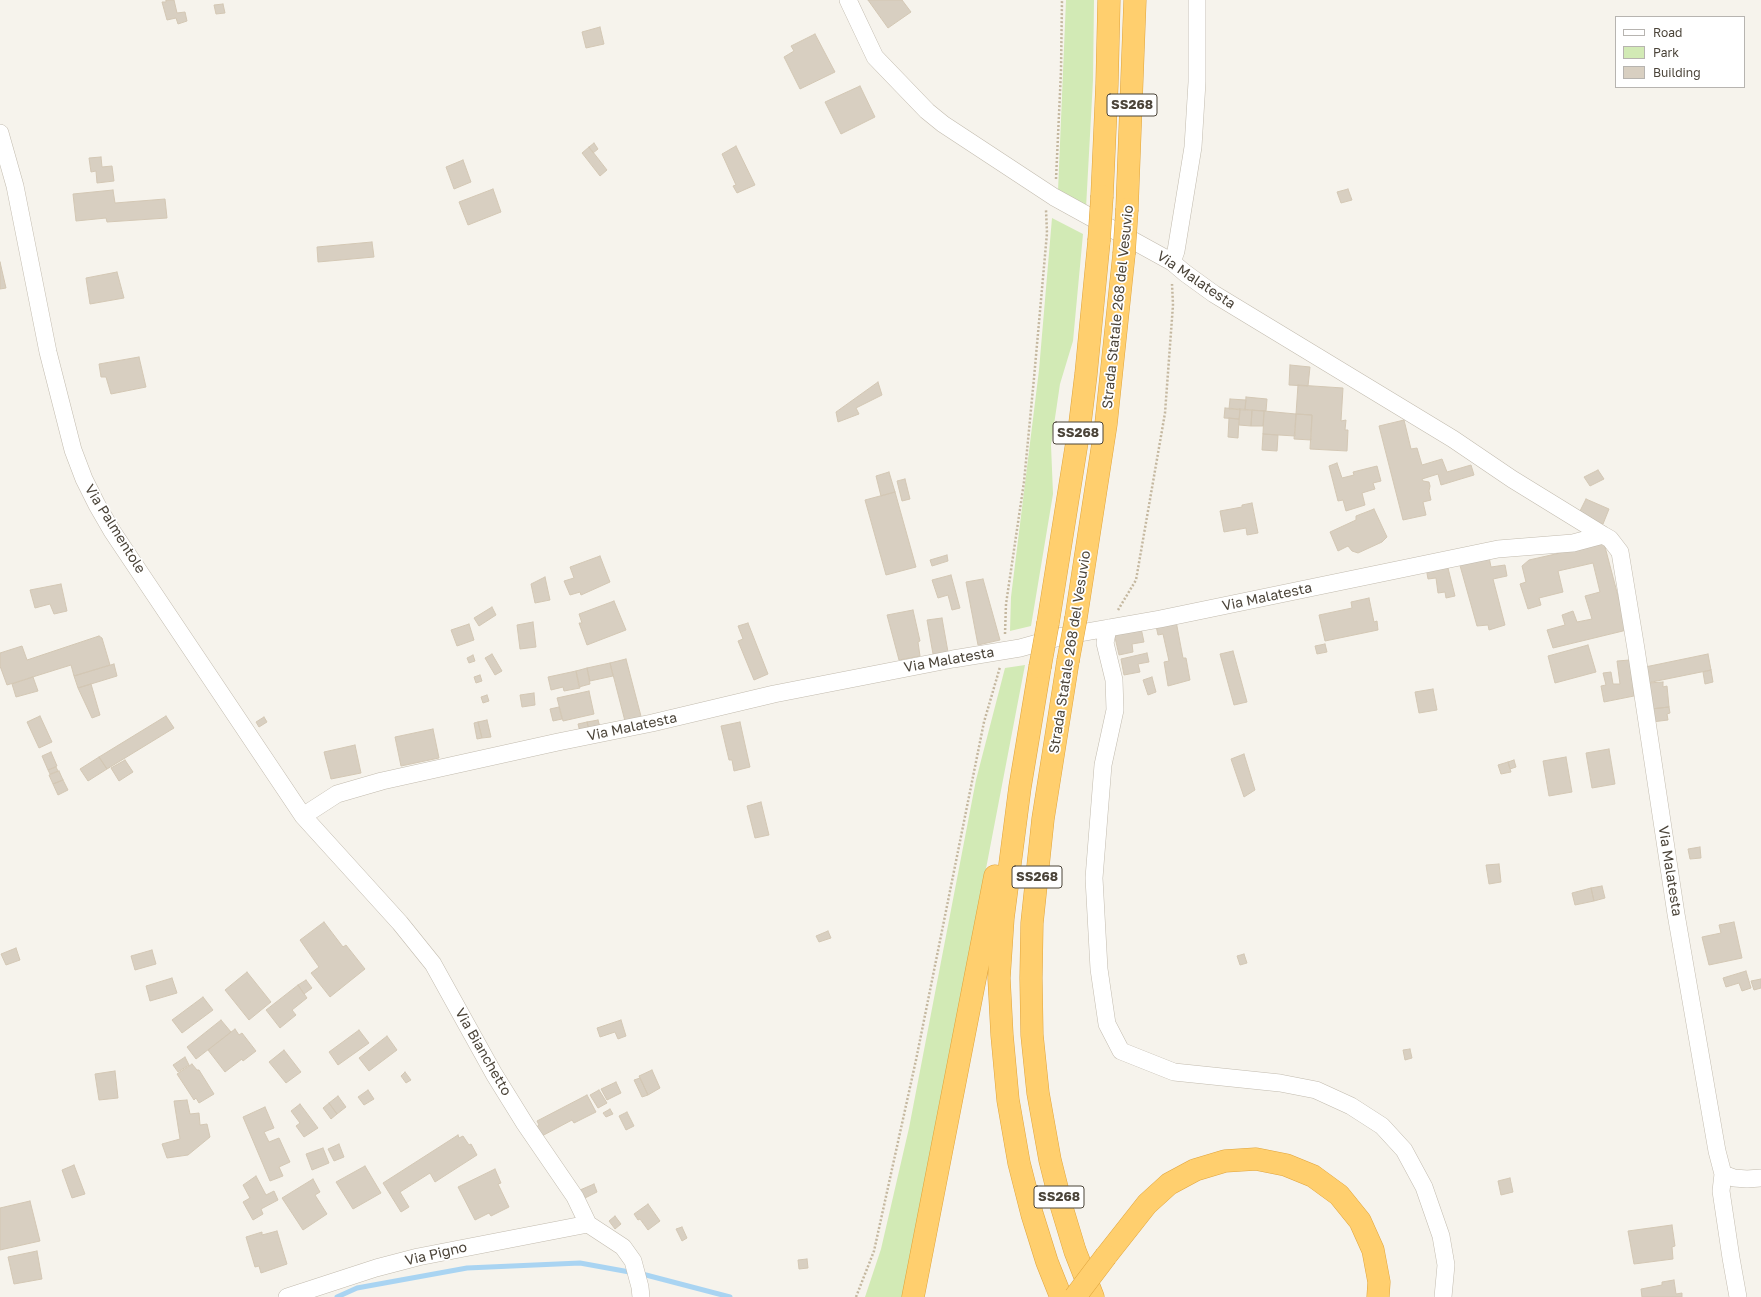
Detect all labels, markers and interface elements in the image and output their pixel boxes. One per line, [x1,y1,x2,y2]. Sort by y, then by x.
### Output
legend [1615,16,1745,88]
text: Road [1653,25,1682,40]
text: Park [1653,45,1679,60]
text: Building [1653,65,1701,80]
road number: SS268 [1107,94,1157,116]
street label: Strada Statale 268 del Vesuvio [1099,204,1137,410]
street label: Via Malatesta [1153,247,1239,313]
road number: SS268 [1053,422,1103,444]
street label: Via Palmentole [81,482,149,576]
street label: Strada Statale 268 del Vesuvio [1046,549,1094,755]
street label: Via Malatesta [1221,579,1313,615]
street label: Via Malatesta [903,644,995,676]
street label: Via Malatesta [586,709,678,745]
street label: Via Malatesta [1655,825,1685,917]
road number: SS268 [1012,866,1062,888]
street label: Via Bianchetto [451,1005,515,1099]
road number: SS268 [1034,1186,1084,1208]
street label: Via Pigno [403,1239,469,1269]

